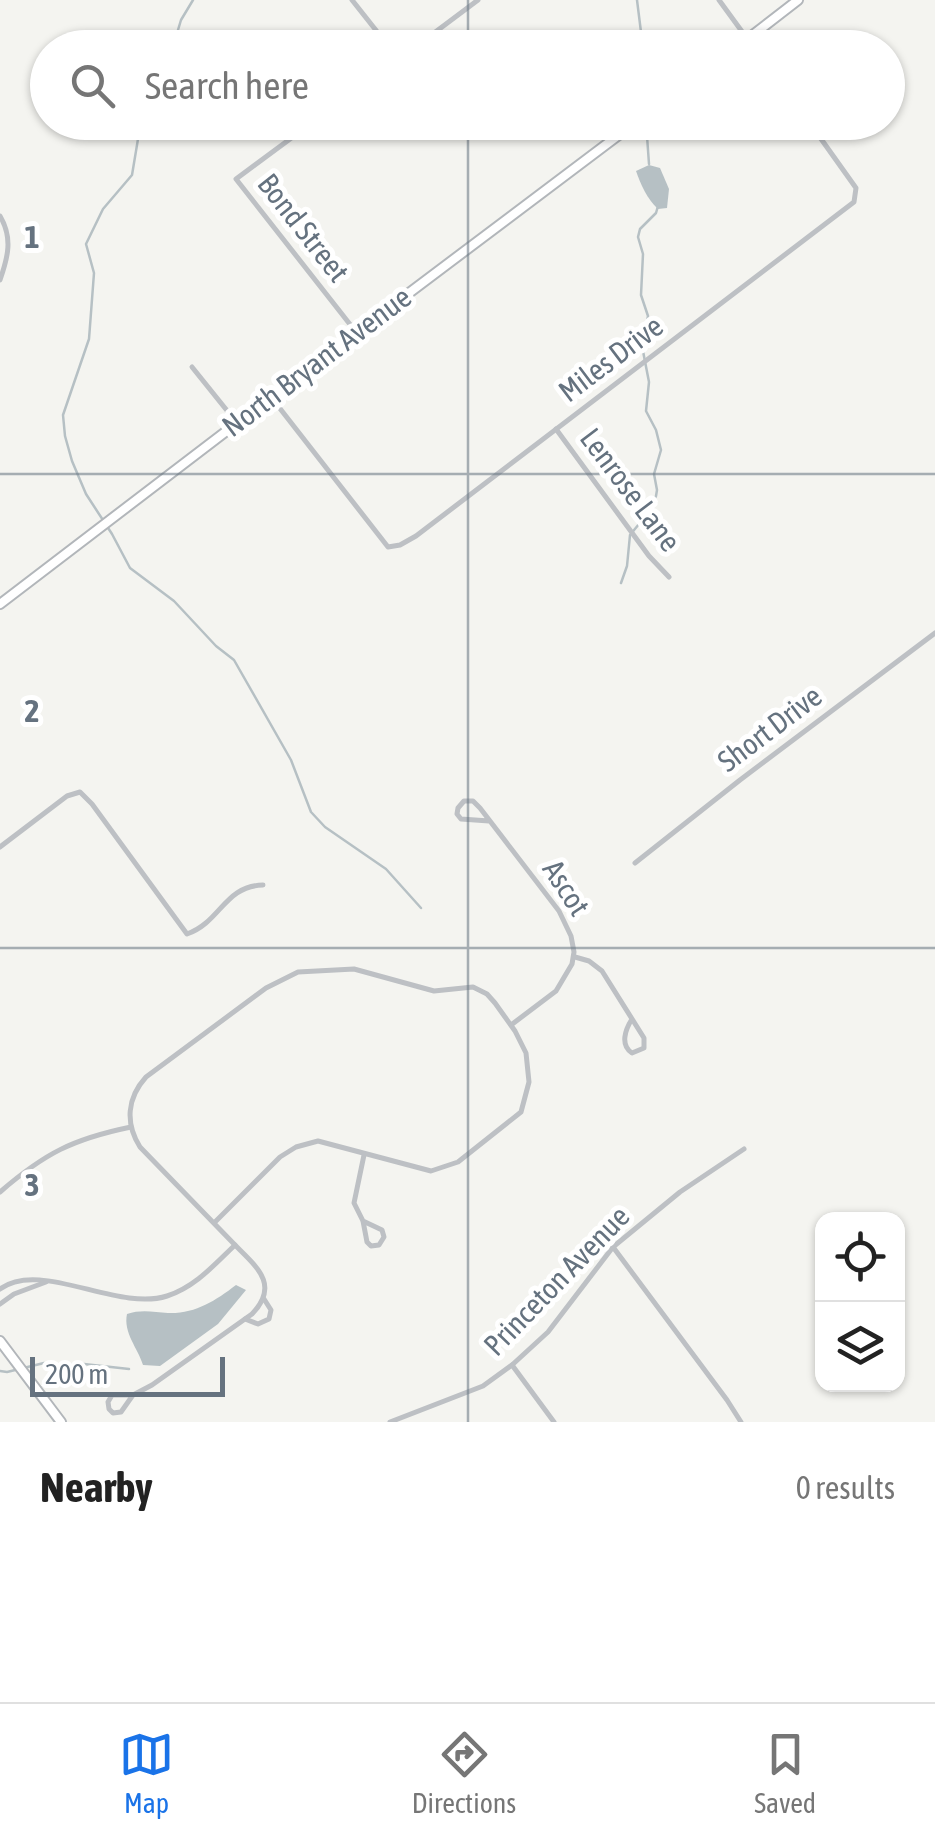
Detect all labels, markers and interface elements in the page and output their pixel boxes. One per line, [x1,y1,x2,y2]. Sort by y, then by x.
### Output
search box [30,30,905,140]
icon: search [65,58,120,113]
text: Search here [145,64,309,107]
street label: Bond Street [251,167,356,288]
text: 1 [24,218,40,255]
street label: North Bryant Avenue [215,279,417,443]
street label: Miles Drive [552,308,669,408]
street label: Lenrose Lane [574,421,688,557]
street label: Short Drive [711,678,828,778]
text: 2 [24,692,40,729]
street label: Ascot [536,853,597,922]
text: 3 [24,1166,40,1203]
street label: Princeton Avenue [477,1199,636,1362]
map controls [815,1212,905,1392]
button: locate [815,1212,905,1302]
button: layers [815,1302,905,1392]
scale bar [30,1352,225,1396]
text: 200 m [45,1358,108,1390]
text: Nearby [40,1463,153,1511]
text: 0 results [796,1469,895,1506]
tab: Map [119,1727,174,1819]
tab: Directions [412,1727,516,1819]
tab: Saved [754,1727,816,1819]

